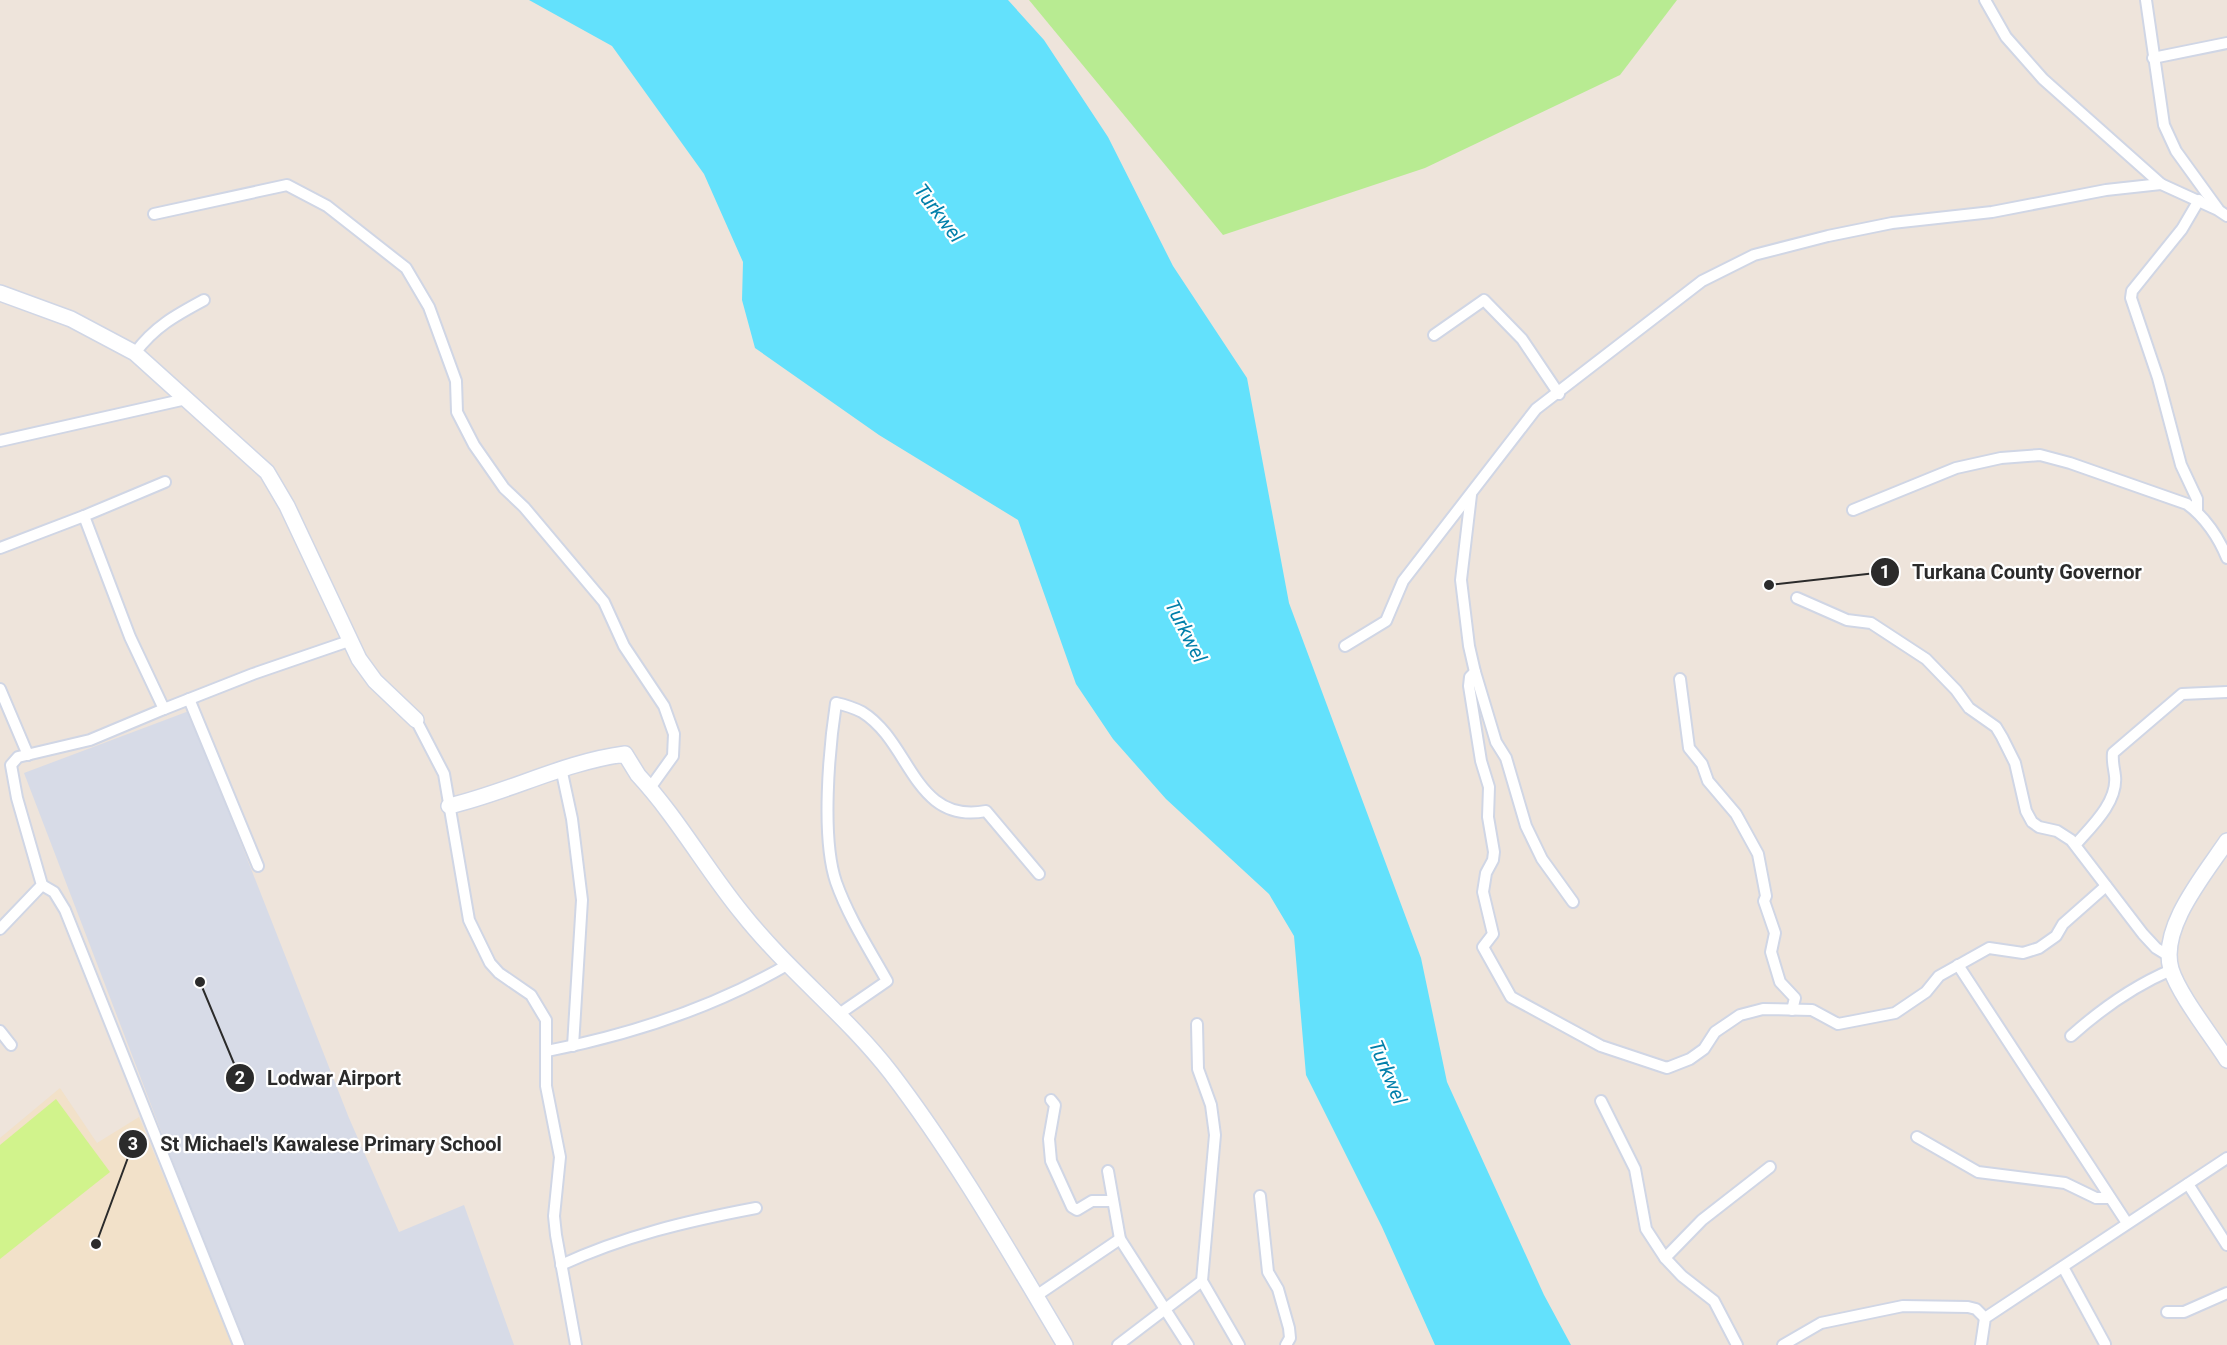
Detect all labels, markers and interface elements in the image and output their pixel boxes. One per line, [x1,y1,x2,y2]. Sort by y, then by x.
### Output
water label: Turkwel [909,179,969,247]
callout: Turkana County Governor [1870,553,2154,591]
text: Turkana County Governor [1912,560,2143,584]
text: 1 [1880,561,1890,582]
water label: Turkwel [1160,596,1212,667]
water label: Turkwel [1364,1036,1412,1108]
callout: Lodwar Airport [225,1059,413,1097]
text: Lodwar Airport [267,1066,401,1090]
text: 2 [235,1067,245,1088]
callout: St Michael's Kawalese Primary School [118,1125,514,1163]
text: St Michael's Kawalese Primary School [160,1132,502,1156]
text: 3 [128,1133,138,1154]

